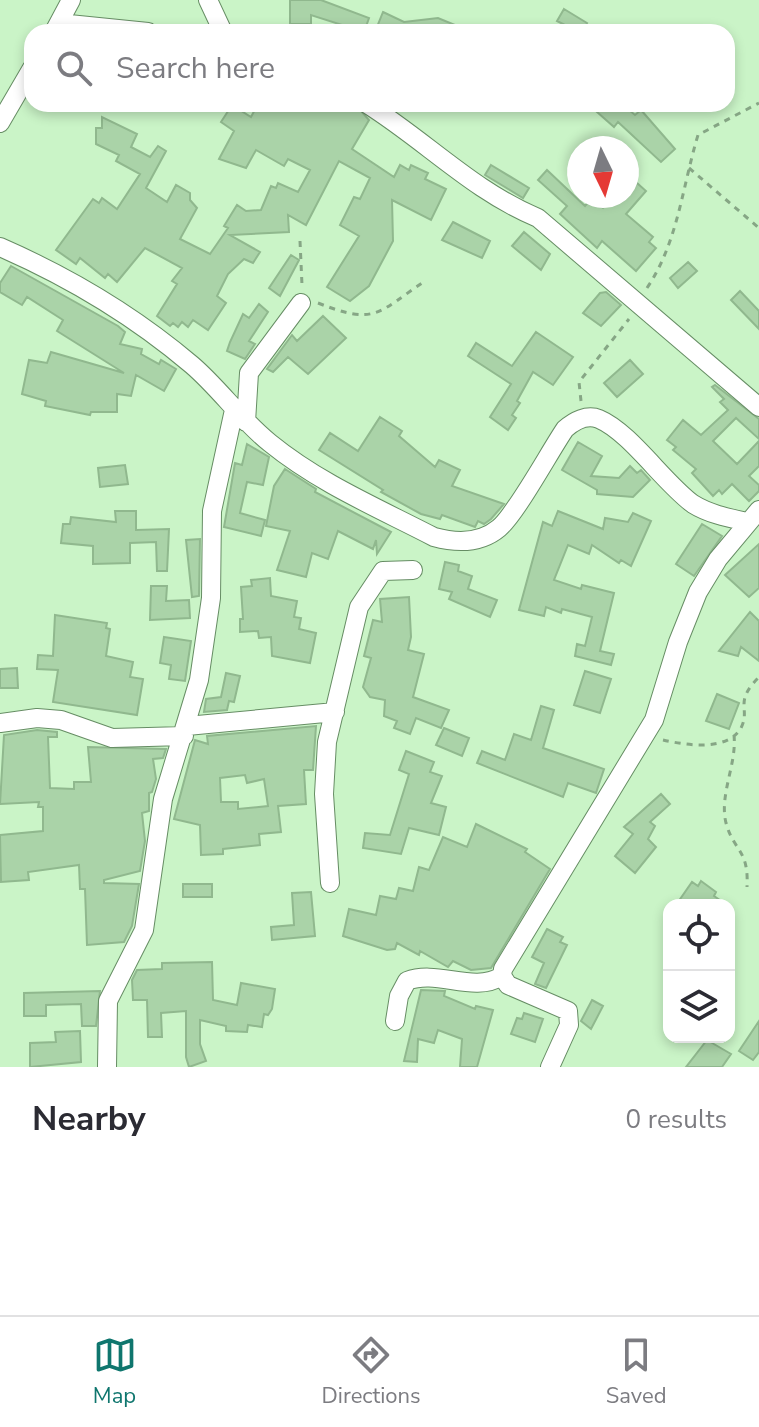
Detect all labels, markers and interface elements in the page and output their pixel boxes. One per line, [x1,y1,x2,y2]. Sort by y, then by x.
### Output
search box [24,24,735,112]
icon: search [52,46,96,90]
text: Search here [116,48,275,89]
north arrow [567,136,639,208]
map controls [663,899,735,1043]
button: locate [663,899,735,971]
button: layers [663,971,735,1043]
text: Nearby [32,1096,146,1142]
text: 0 results [626,1102,727,1137]
tab: Map [93,1333,137,1411]
tab: Directions [322,1333,421,1411]
tab: Saved [606,1333,666,1411]

